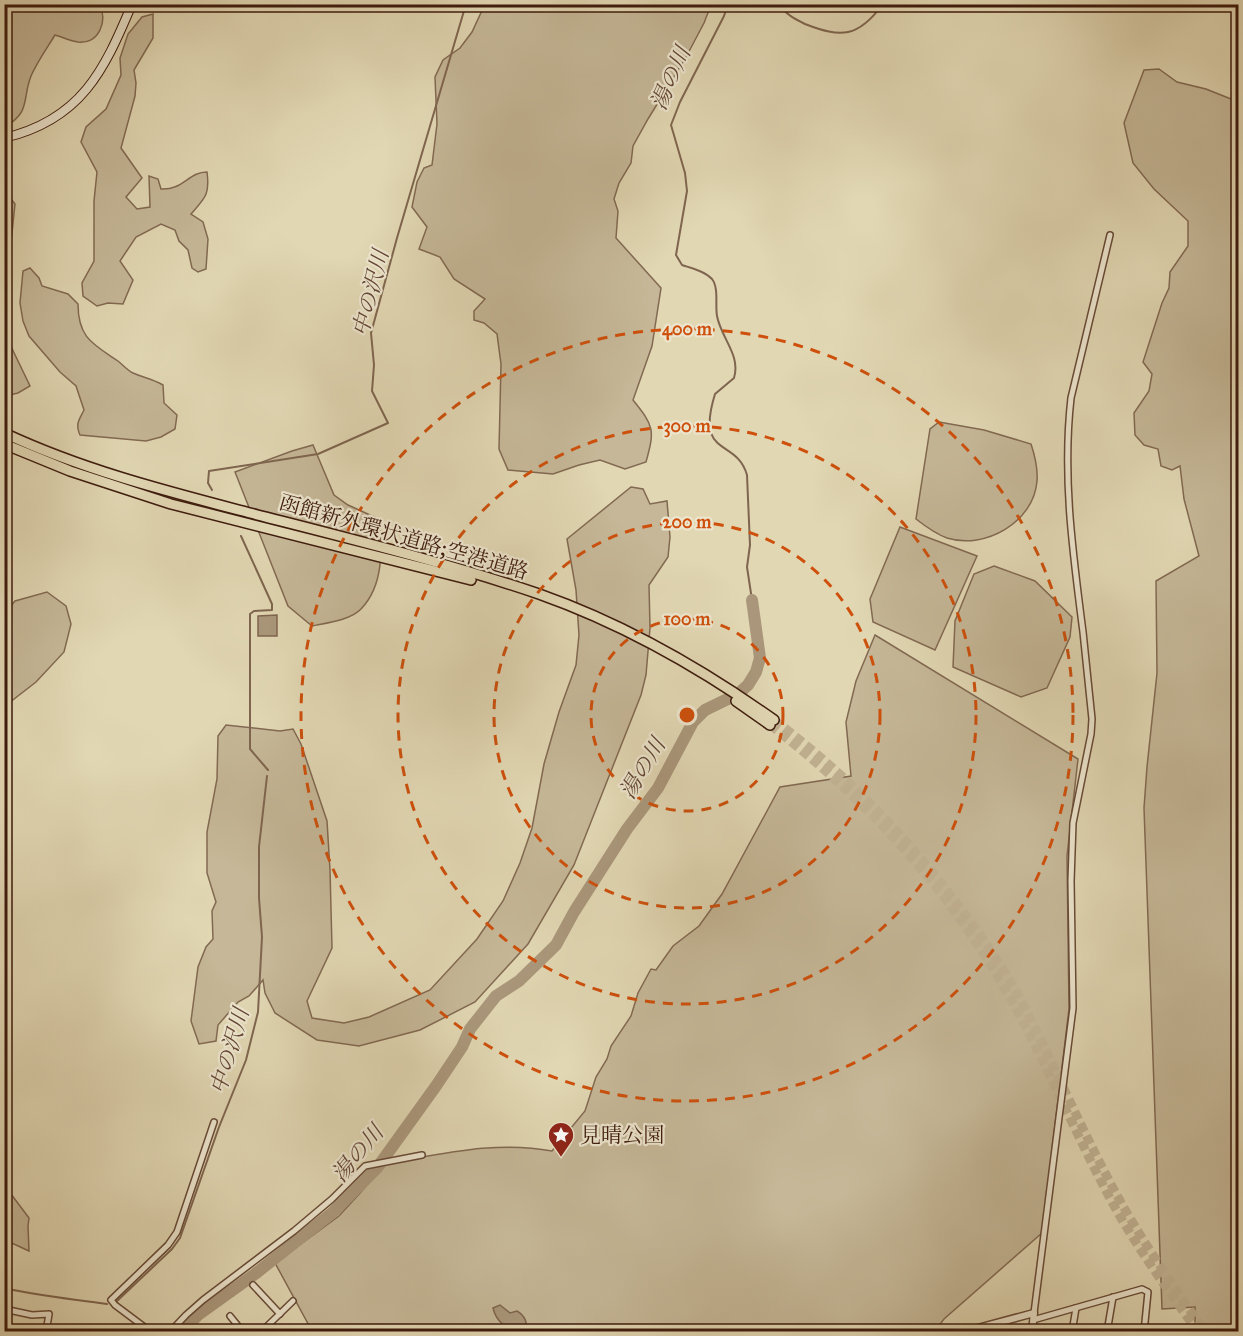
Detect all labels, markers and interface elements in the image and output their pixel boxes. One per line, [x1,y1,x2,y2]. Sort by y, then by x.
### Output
water label: 湯の川 [645,41,697,114]
water label: 中の沢川 [347,245,395,339]
text: 400 m [662,318,713,341]
text: 300 m [663,415,711,438]
street label: 函館新外環状道路;空港道路 [276,489,532,585]
text: 200 m [663,511,712,533]
text: 100 m [664,608,711,630]
centre of rings [677,705,697,725]
water label: 湯の川 [614,731,672,804]
water label: 中の沢川 [204,1003,255,1097]
water label: 湯の川 [326,1118,390,1187]
place icon: 見晴公園 [546,1120,576,1158]
place label: 見晴公園 [580,1122,664,1148]

